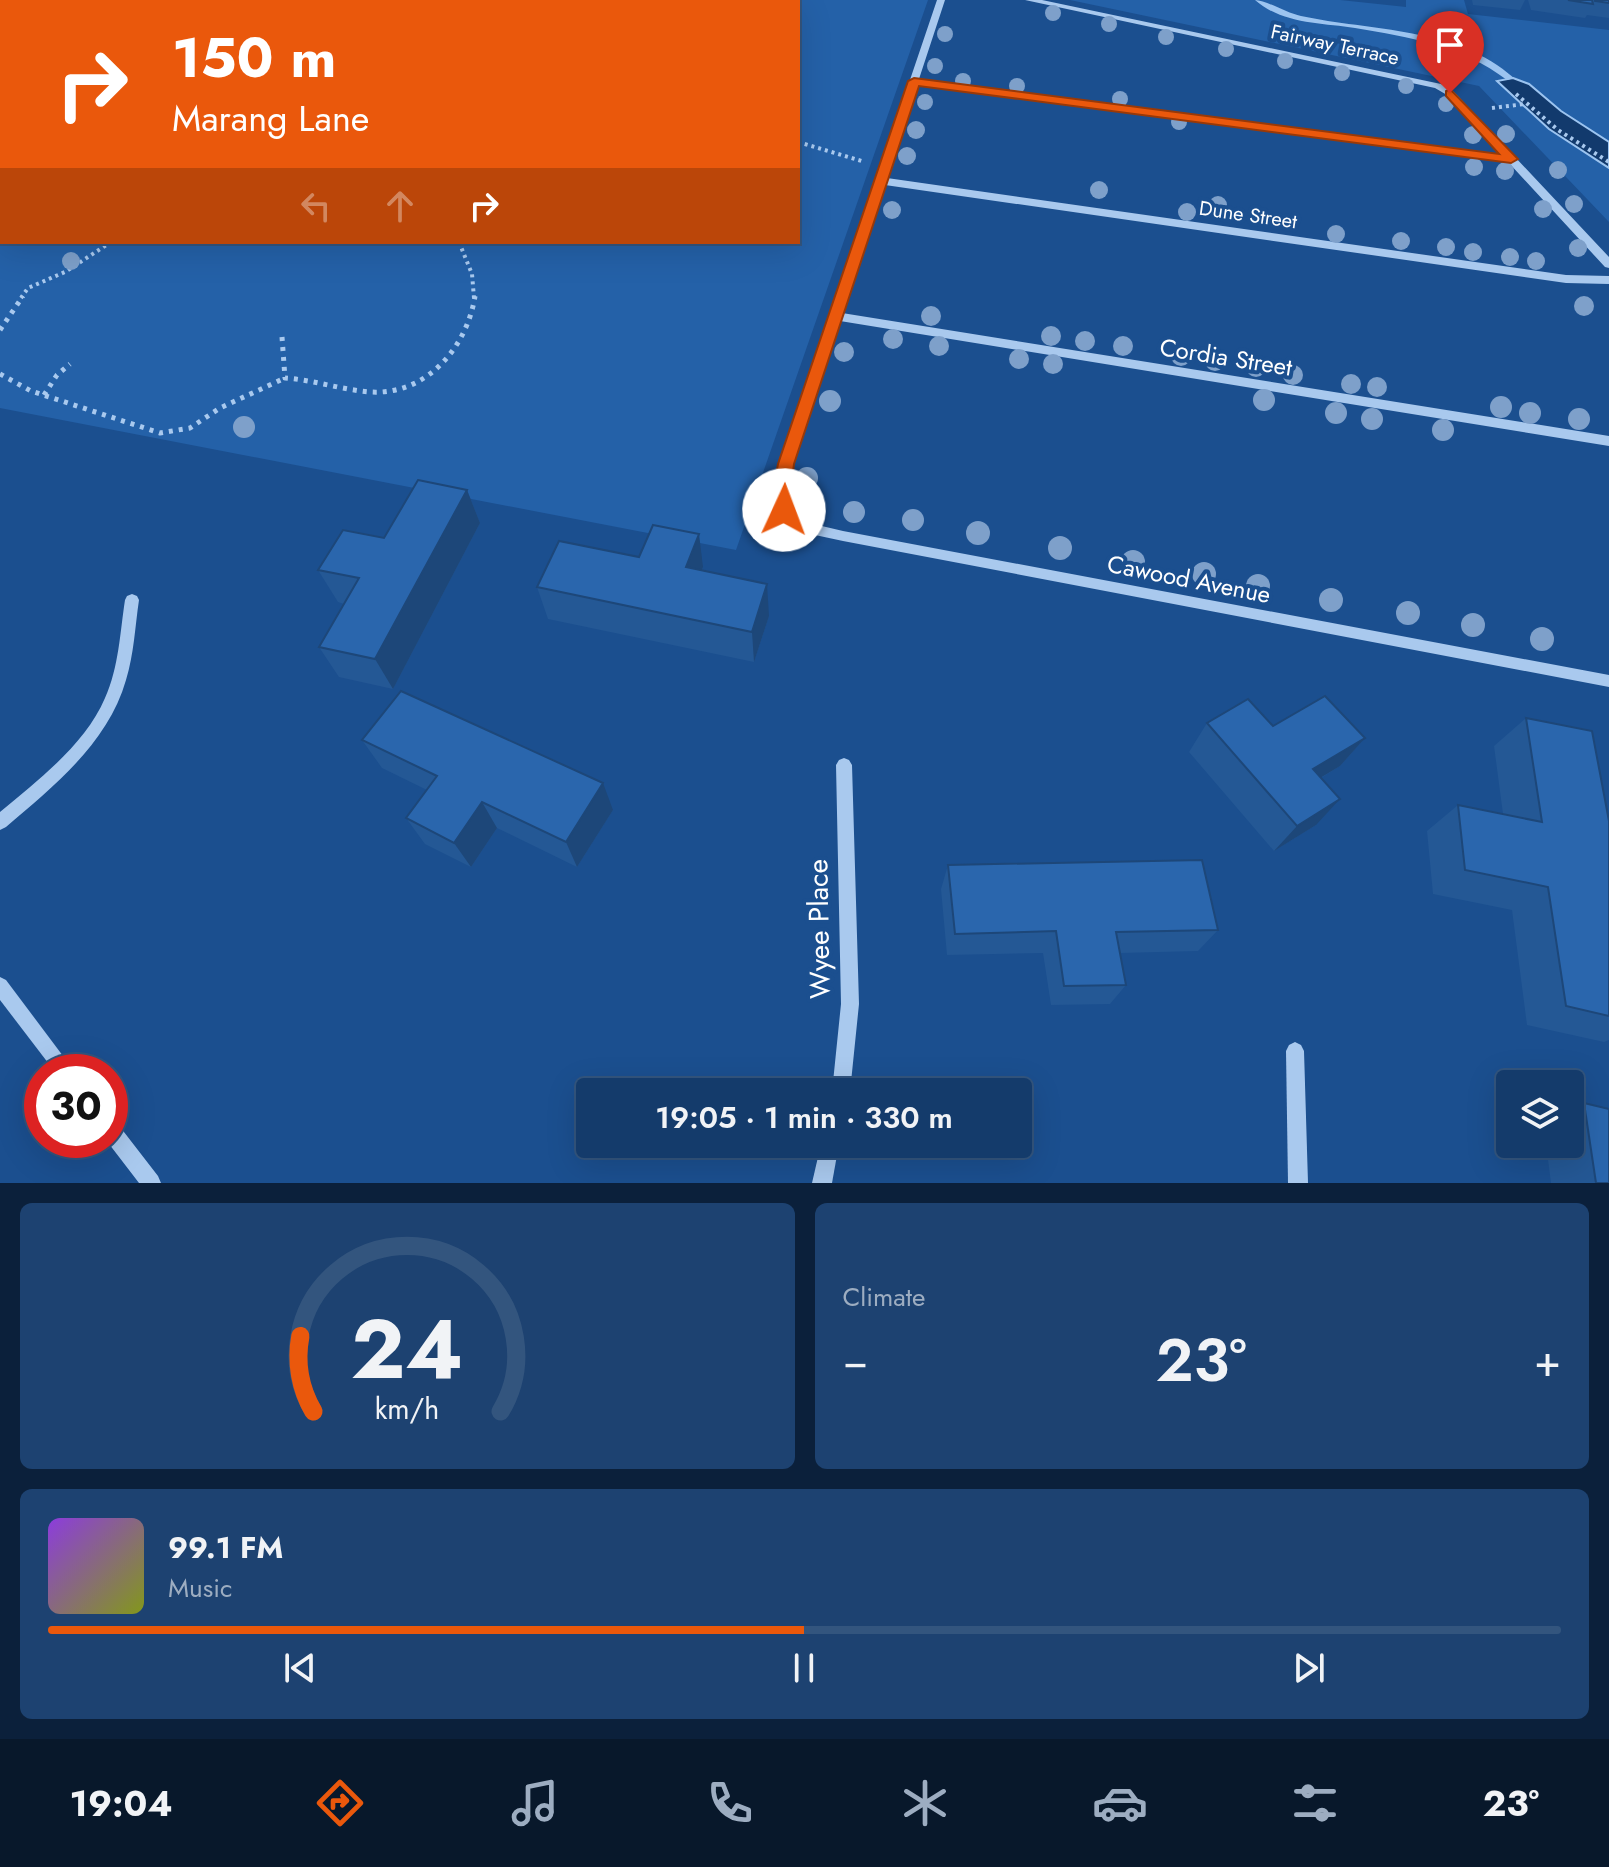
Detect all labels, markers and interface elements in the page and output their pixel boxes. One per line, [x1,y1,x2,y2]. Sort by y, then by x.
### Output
pin [1416,11,1484,93]
text: 150 m [172,17,336,98]
street label: Fairway Terrace [1268,17,1402,73]
icon: arrive [1428,23,1472,67]
icon: right [40,32,144,136]
text: Marang Lane [172,92,369,144]
icon: left [294,184,338,228]
icon: ahead [378,184,422,228]
icon: right [462,184,506,228]
street label: Dune Street [1197,194,1299,236]
street label: Cordia Street [1157,329,1295,385]
position arrow [742,468,826,552]
street label: Cawood Avenue [1104,546,1274,612]
street label: Wyee Place [797,859,841,999]
speed limit sign: 30 [24,1054,128,1158]
map controls [1496,1070,1584,1158]
button: layers [1496,1070,1584,1158]
text: 19:05 · 1 min · 330 m [655,1096,953,1139]
text: Climate [843,1278,925,1316]
text: 24 [351,1289,464,1409]
text: 23° [1156,1317,1247,1404]
text: − [843,1329,868,1393]
text: + [1534,1329,1561,1393]
text: km/h [375,1388,440,1430]
text: 99.1 FM [168,1526,283,1569]
text: Music [168,1569,232,1607]
icon: previous [278,1646,322,1690]
icon: pause [782,1646,826,1690]
icon: next [1287,1646,1331,1690]
icon: directions [312,1775,368,1831]
icon: music [507,1775,563,1831]
icon: phone [702,1775,758,1831]
icon: climate [897,1775,953,1831]
icon: car [1092,1775,1148,1831]
icon: filters [1287,1775,1343,1831]
text: 19:04 [70,1777,173,1829]
text: 23° [1483,1777,1539,1829]

